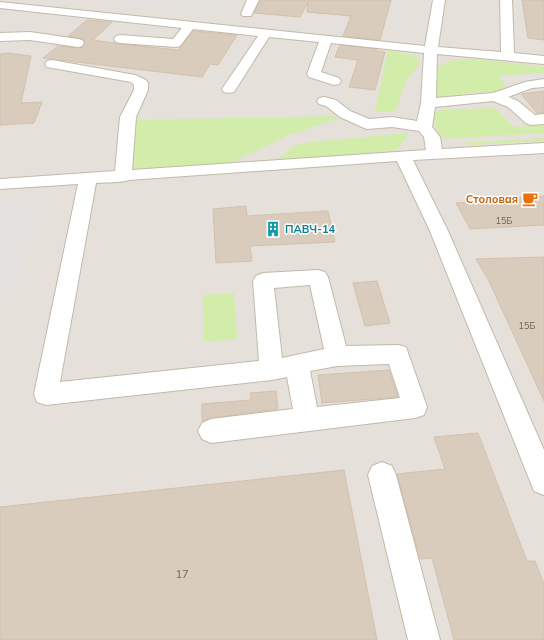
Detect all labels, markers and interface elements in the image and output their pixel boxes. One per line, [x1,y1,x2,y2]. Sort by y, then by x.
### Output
cafe icon: Столовая [521,190,539,208]
place label: Столовая [466,192,518,206]
house number: 15Б [496,215,512,226]
building icon: ПАВЧ-14 [264,220,282,238]
place label: ПАВЧ-14 [285,222,336,236]
house number: 15Б [519,320,535,331]
house number: 17 [175,567,189,581]

